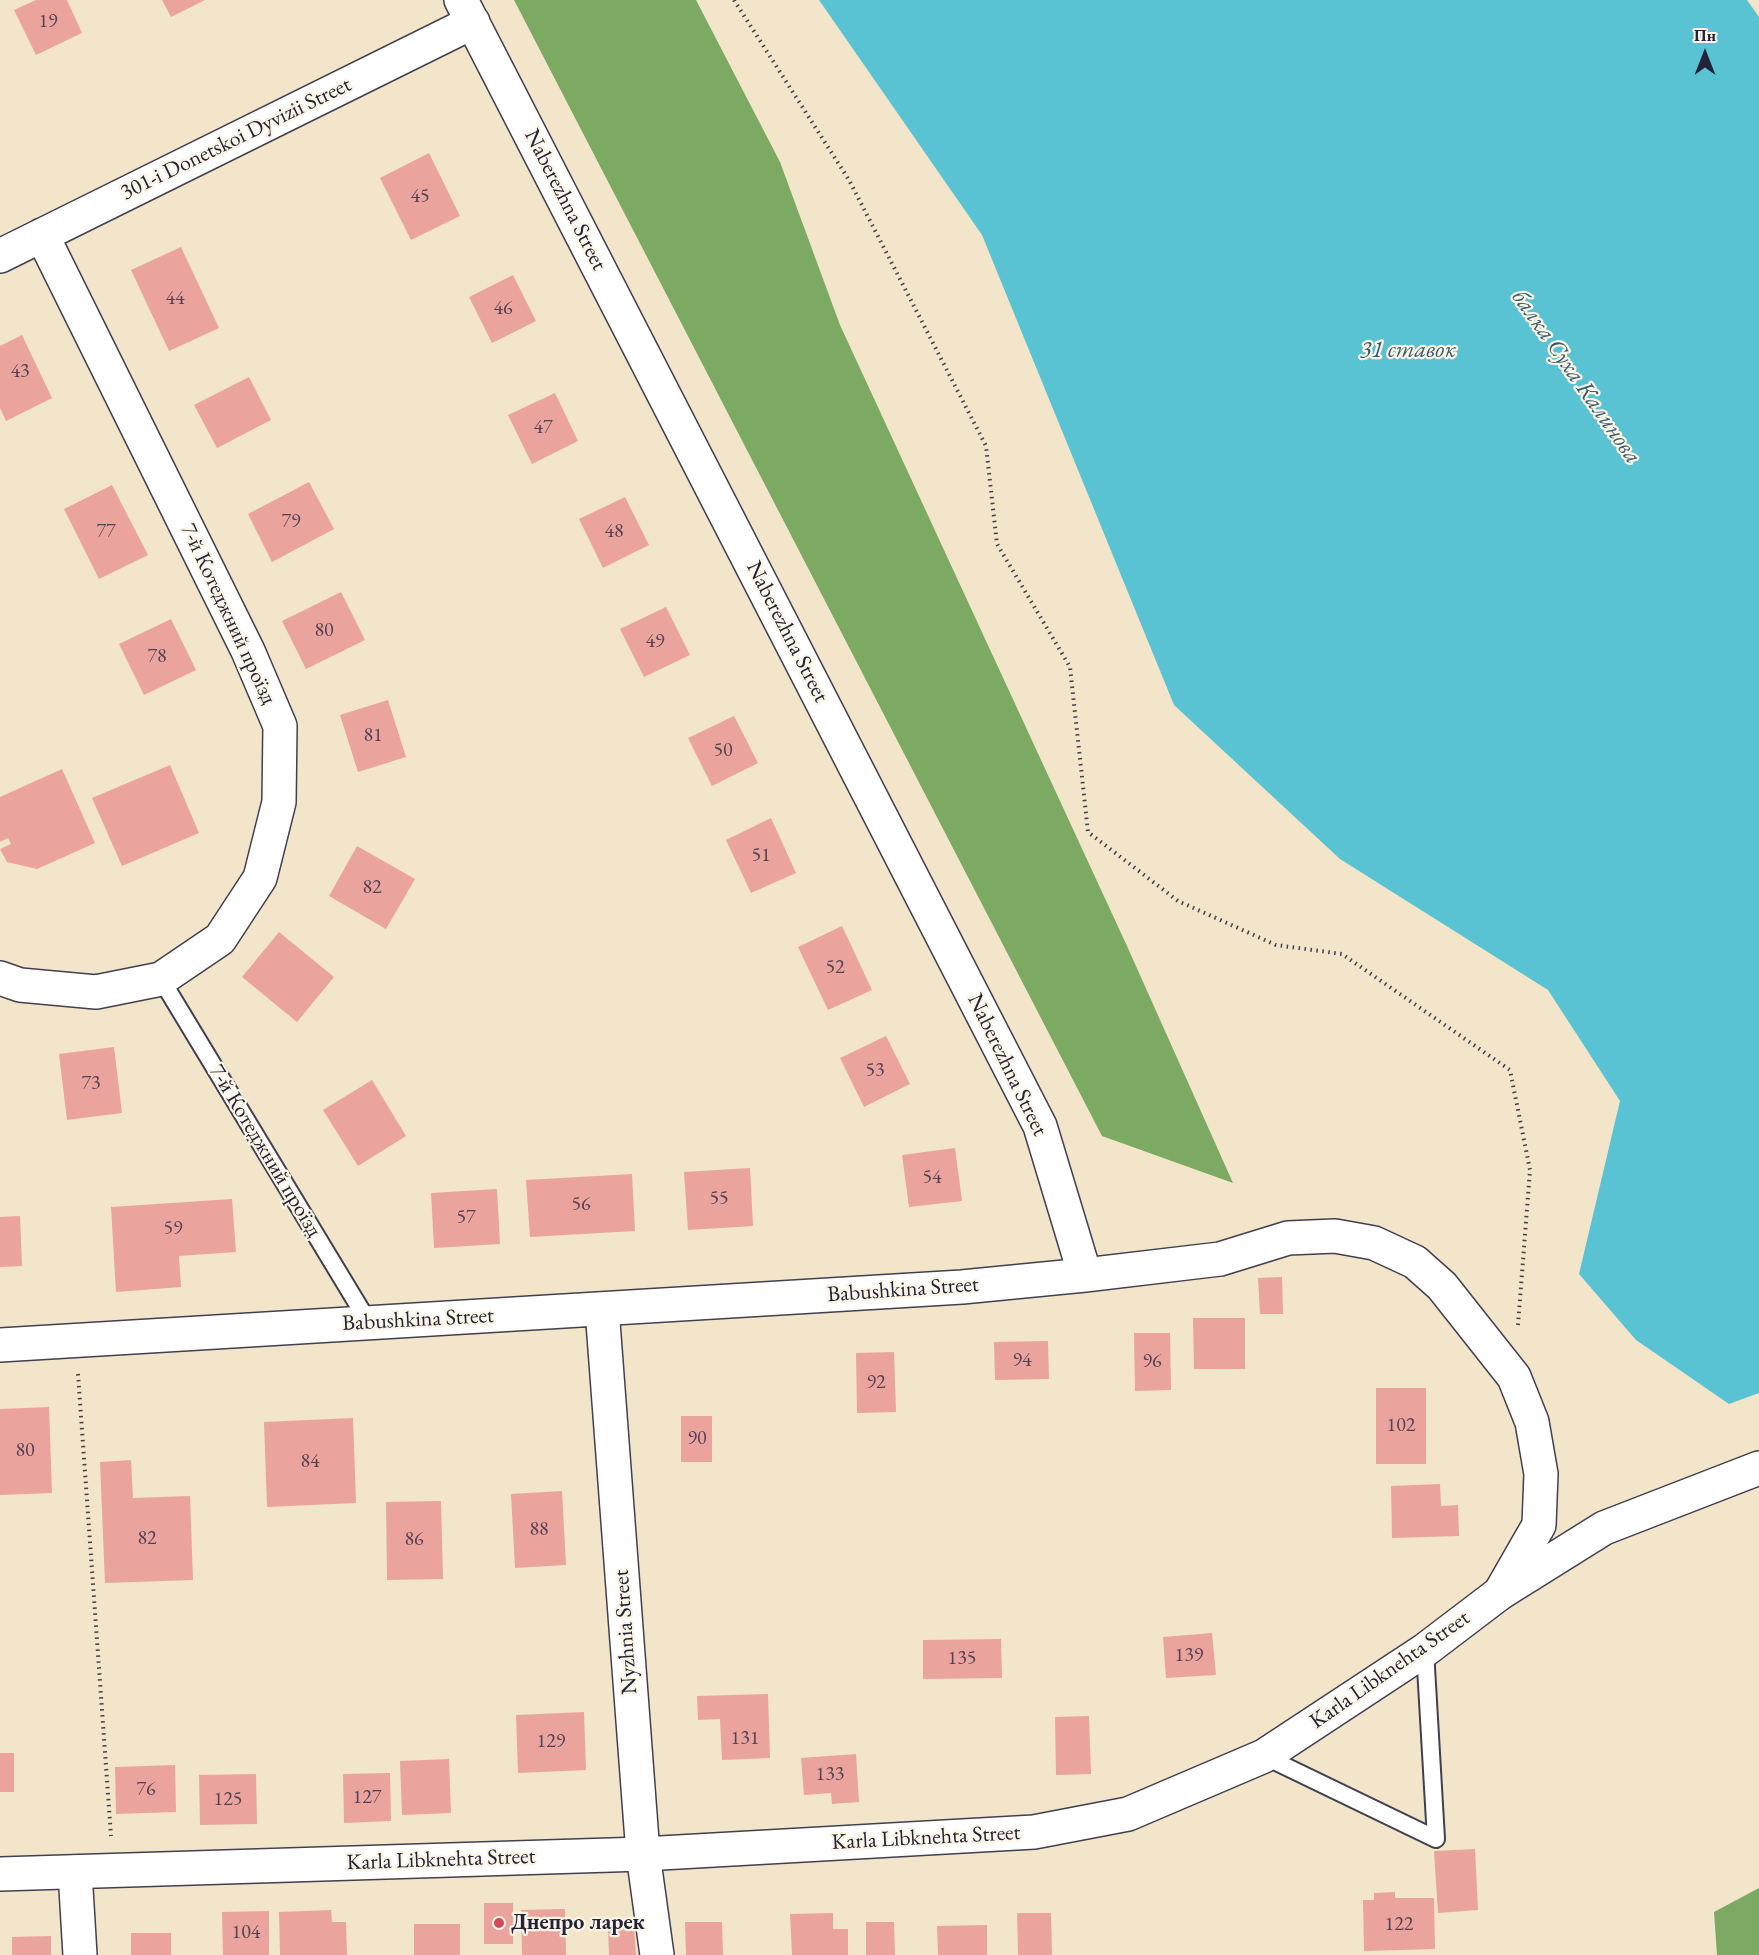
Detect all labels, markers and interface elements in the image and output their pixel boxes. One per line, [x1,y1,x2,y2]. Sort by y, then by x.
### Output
house number: 19 [38,10,58,34]
north arrow [1675,24,1735,84]
text: Пн [1694,25,1716,46]
street label: 301-i Donetskoi Dyvizii Street [116,72,356,206]
street label: Naberezhna Street [518,125,612,275]
house number: 45 [410,185,430,209]
water label: балка Суха Калинова [1505,284,1647,470]
house number: 44 [165,287,185,311]
house number: 46 [493,297,513,321]
water label: 31 ставок [1360,336,1456,364]
house number: 43 [10,360,30,384]
house number: 47 [533,416,553,440]
house number: 79 [281,510,301,534]
street label: 7-й Котеджний проїзд [174,519,282,709]
house number: 77 [96,520,116,544]
house number: 48 [604,520,624,544]
street label: Naberezhna Street [740,557,834,707]
house number: 80 [314,619,334,643]
house number: 49 [645,630,665,654]
house number: 78 [147,645,167,669]
house number: 81 [363,724,383,748]
house number: 50 [713,739,733,763]
house number: 51 [751,844,771,868]
house number: 82 [362,876,382,900]
house number: 52 [825,956,845,980]
street label: Naberezhna Street [961,990,1053,1140]
house number: 53 [865,1059,885,1083]
street label: 7-й Котеджний проїзд [203,1060,327,1242]
house number: 73 [81,1072,101,1096]
house number: 54 [922,1166,942,1190]
house number: 55 [709,1187,729,1211]
house number: 56 [571,1193,591,1217]
house number: 57 [456,1206,476,1230]
house number: 59 [163,1217,183,1241]
street label: Babushkina Street [826,1272,980,1308]
street label: Babushkina Street [341,1303,495,1337]
house number: 94 [1012,1349,1032,1373]
house number: 96 [1142,1350,1162,1374]
house number: 92 [866,1371,886,1395]
house number: 102 [1387,1414,1415,1438]
house number: 90 [687,1427,707,1451]
house number: 80 [15,1439,35,1463]
house number: 84 [300,1450,320,1474]
house number: 88 [529,1518,549,1542]
house number: 82 [137,1527,157,1551]
house number: 86 [404,1528,424,1552]
street label: Nyzhnia Street [608,1569,644,1695]
street label: Karla Libknehta Street [1305,1605,1475,1735]
house number: 139 [1175,1644,1203,1668]
house number: 135 [948,1647,976,1671]
house number: 131 [731,1727,759,1751]
house number: 129 [537,1730,565,1754]
house number: 133 [816,1763,844,1787]
house number: 76 [136,1778,156,1802]
house number: 127 [353,1786,381,1810]
house number: 125 [214,1788,242,1812]
street label: Karla Libknehta Street [831,1820,1021,1856]
street label: Karla Libknehta Street [346,1844,536,1876]
place label: Днепро ларек [511,1910,645,1936]
house number: 122 [1385,1913,1413,1937]
marker: Днепро ларек [492,1916,506,1930]
house number: 104 [232,1921,260,1945]

